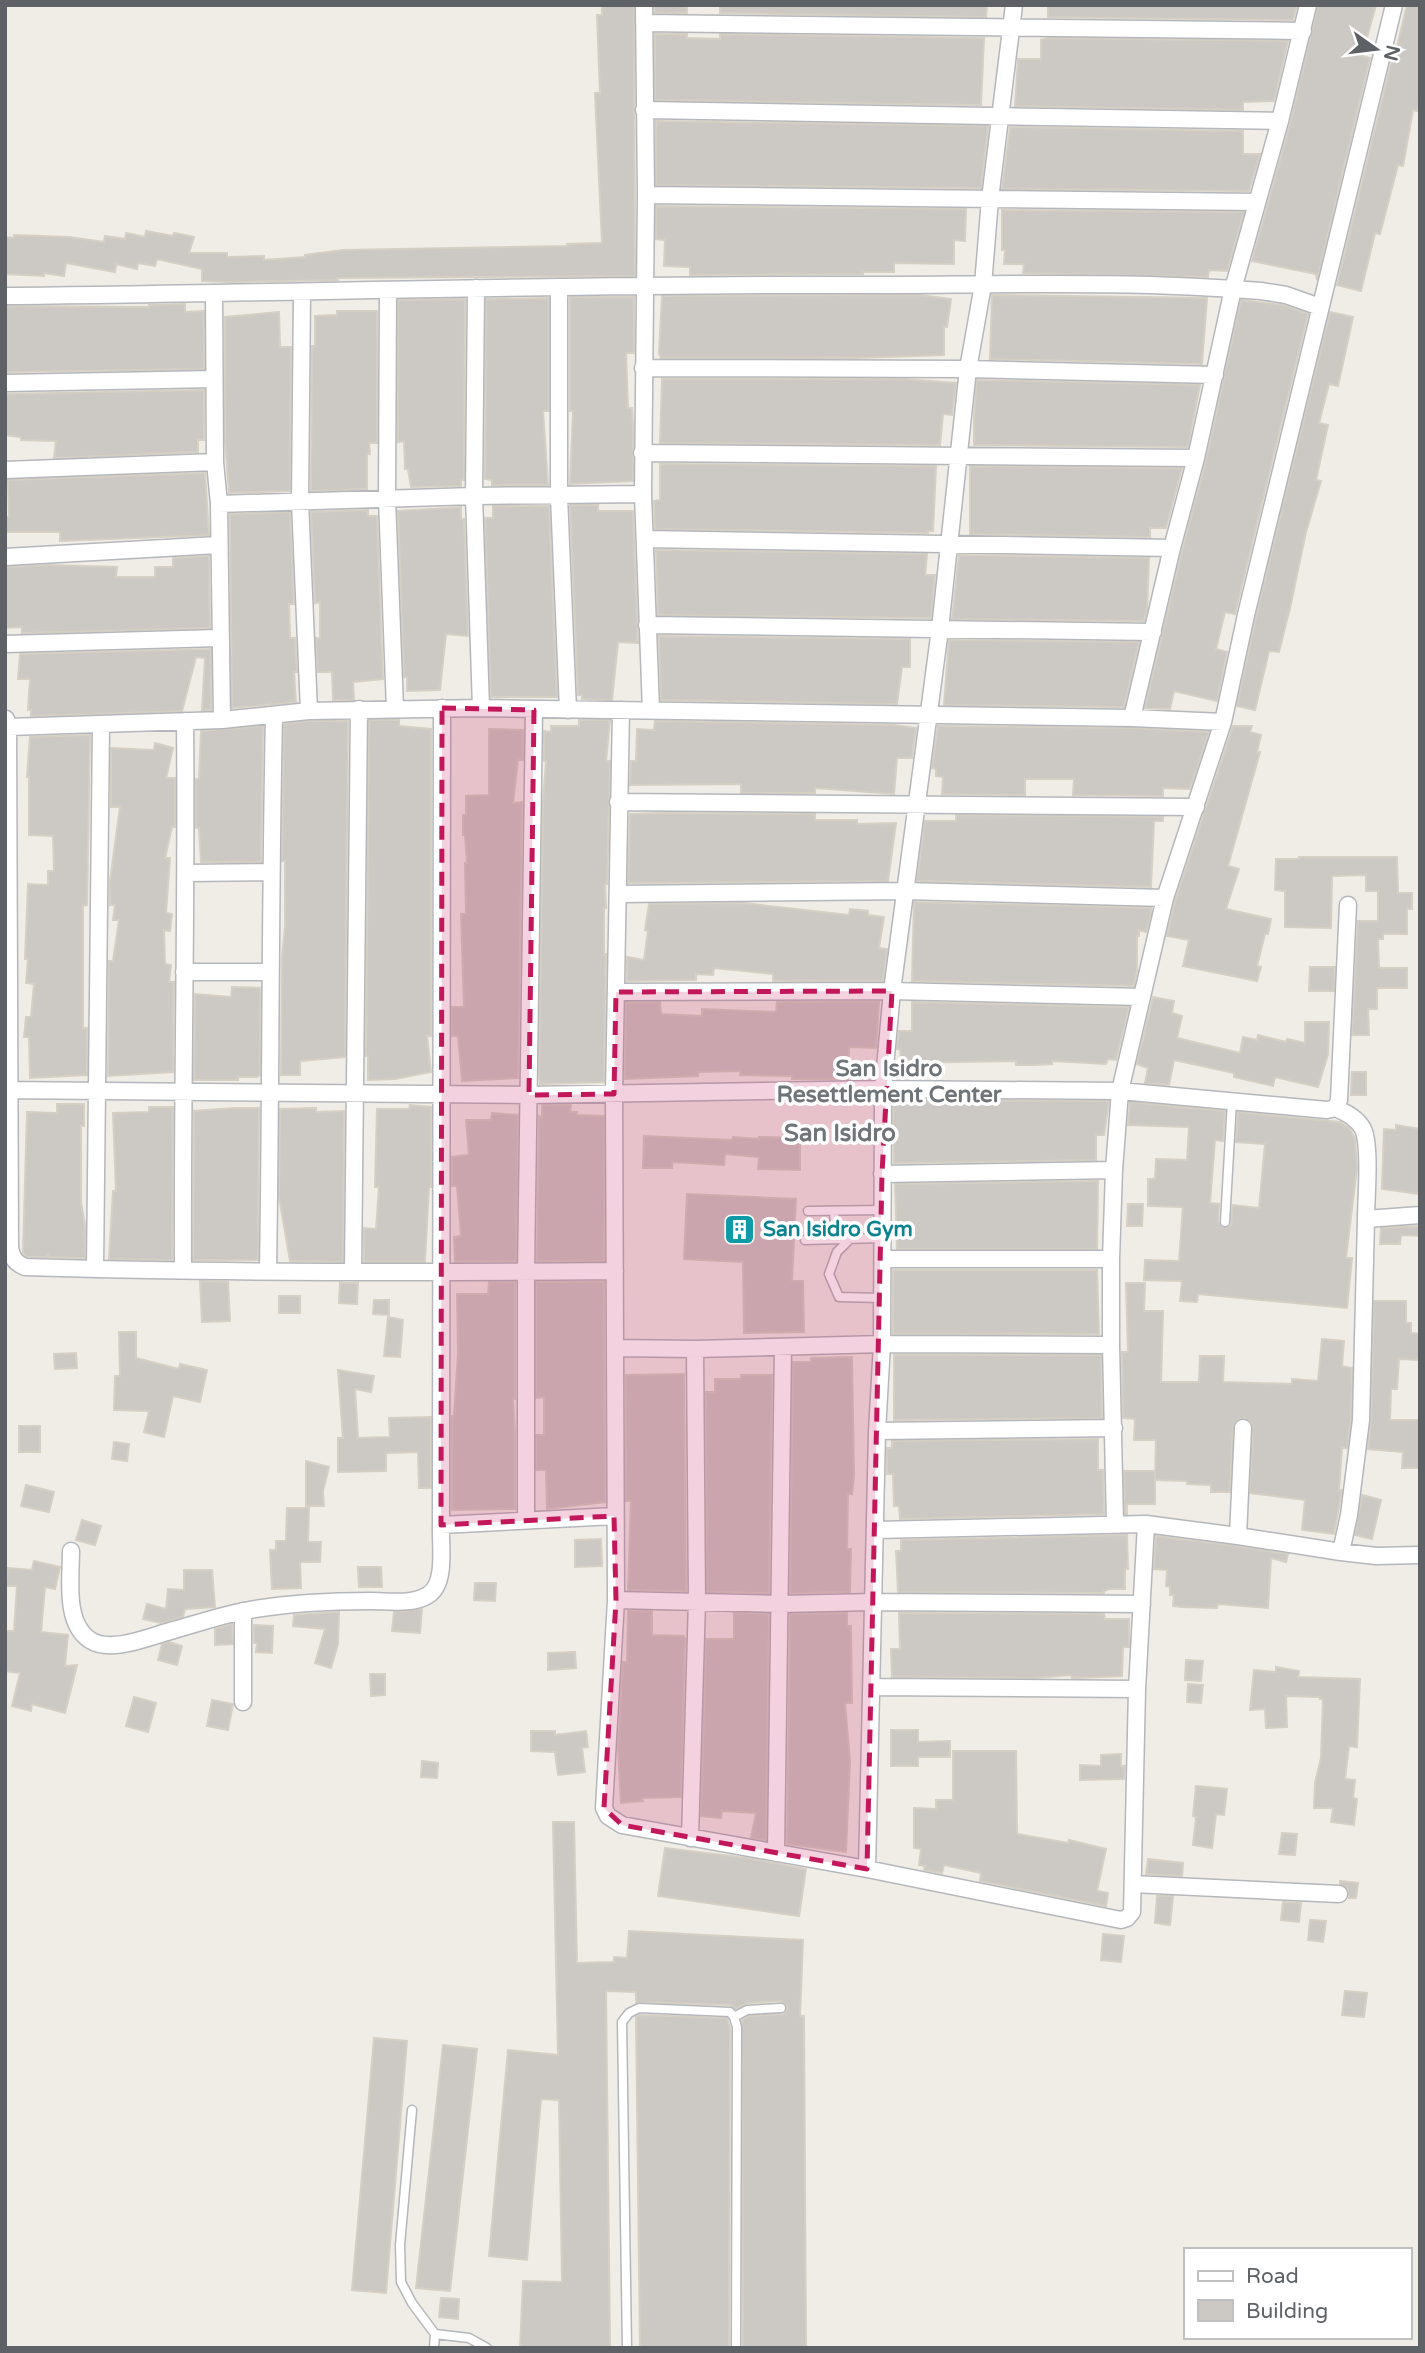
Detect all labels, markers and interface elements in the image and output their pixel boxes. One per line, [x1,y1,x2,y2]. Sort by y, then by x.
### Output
north arrow [1341,14,1411,84]
text: N [1379,43,1404,63]
district label: San Isidro Resettlement Center [776,1055,1003,1109]
district label: San Isidro [784,1119,896,1148]
building icon: San Isidro Gym [723,1212,757,1246]
place label: San Isidro Gym [763,1217,913,1242]
legend [1184,2248,1411,2339]
text: Road [1246,2264,1299,2289]
text: Building [1246,2299,1328,2324]

